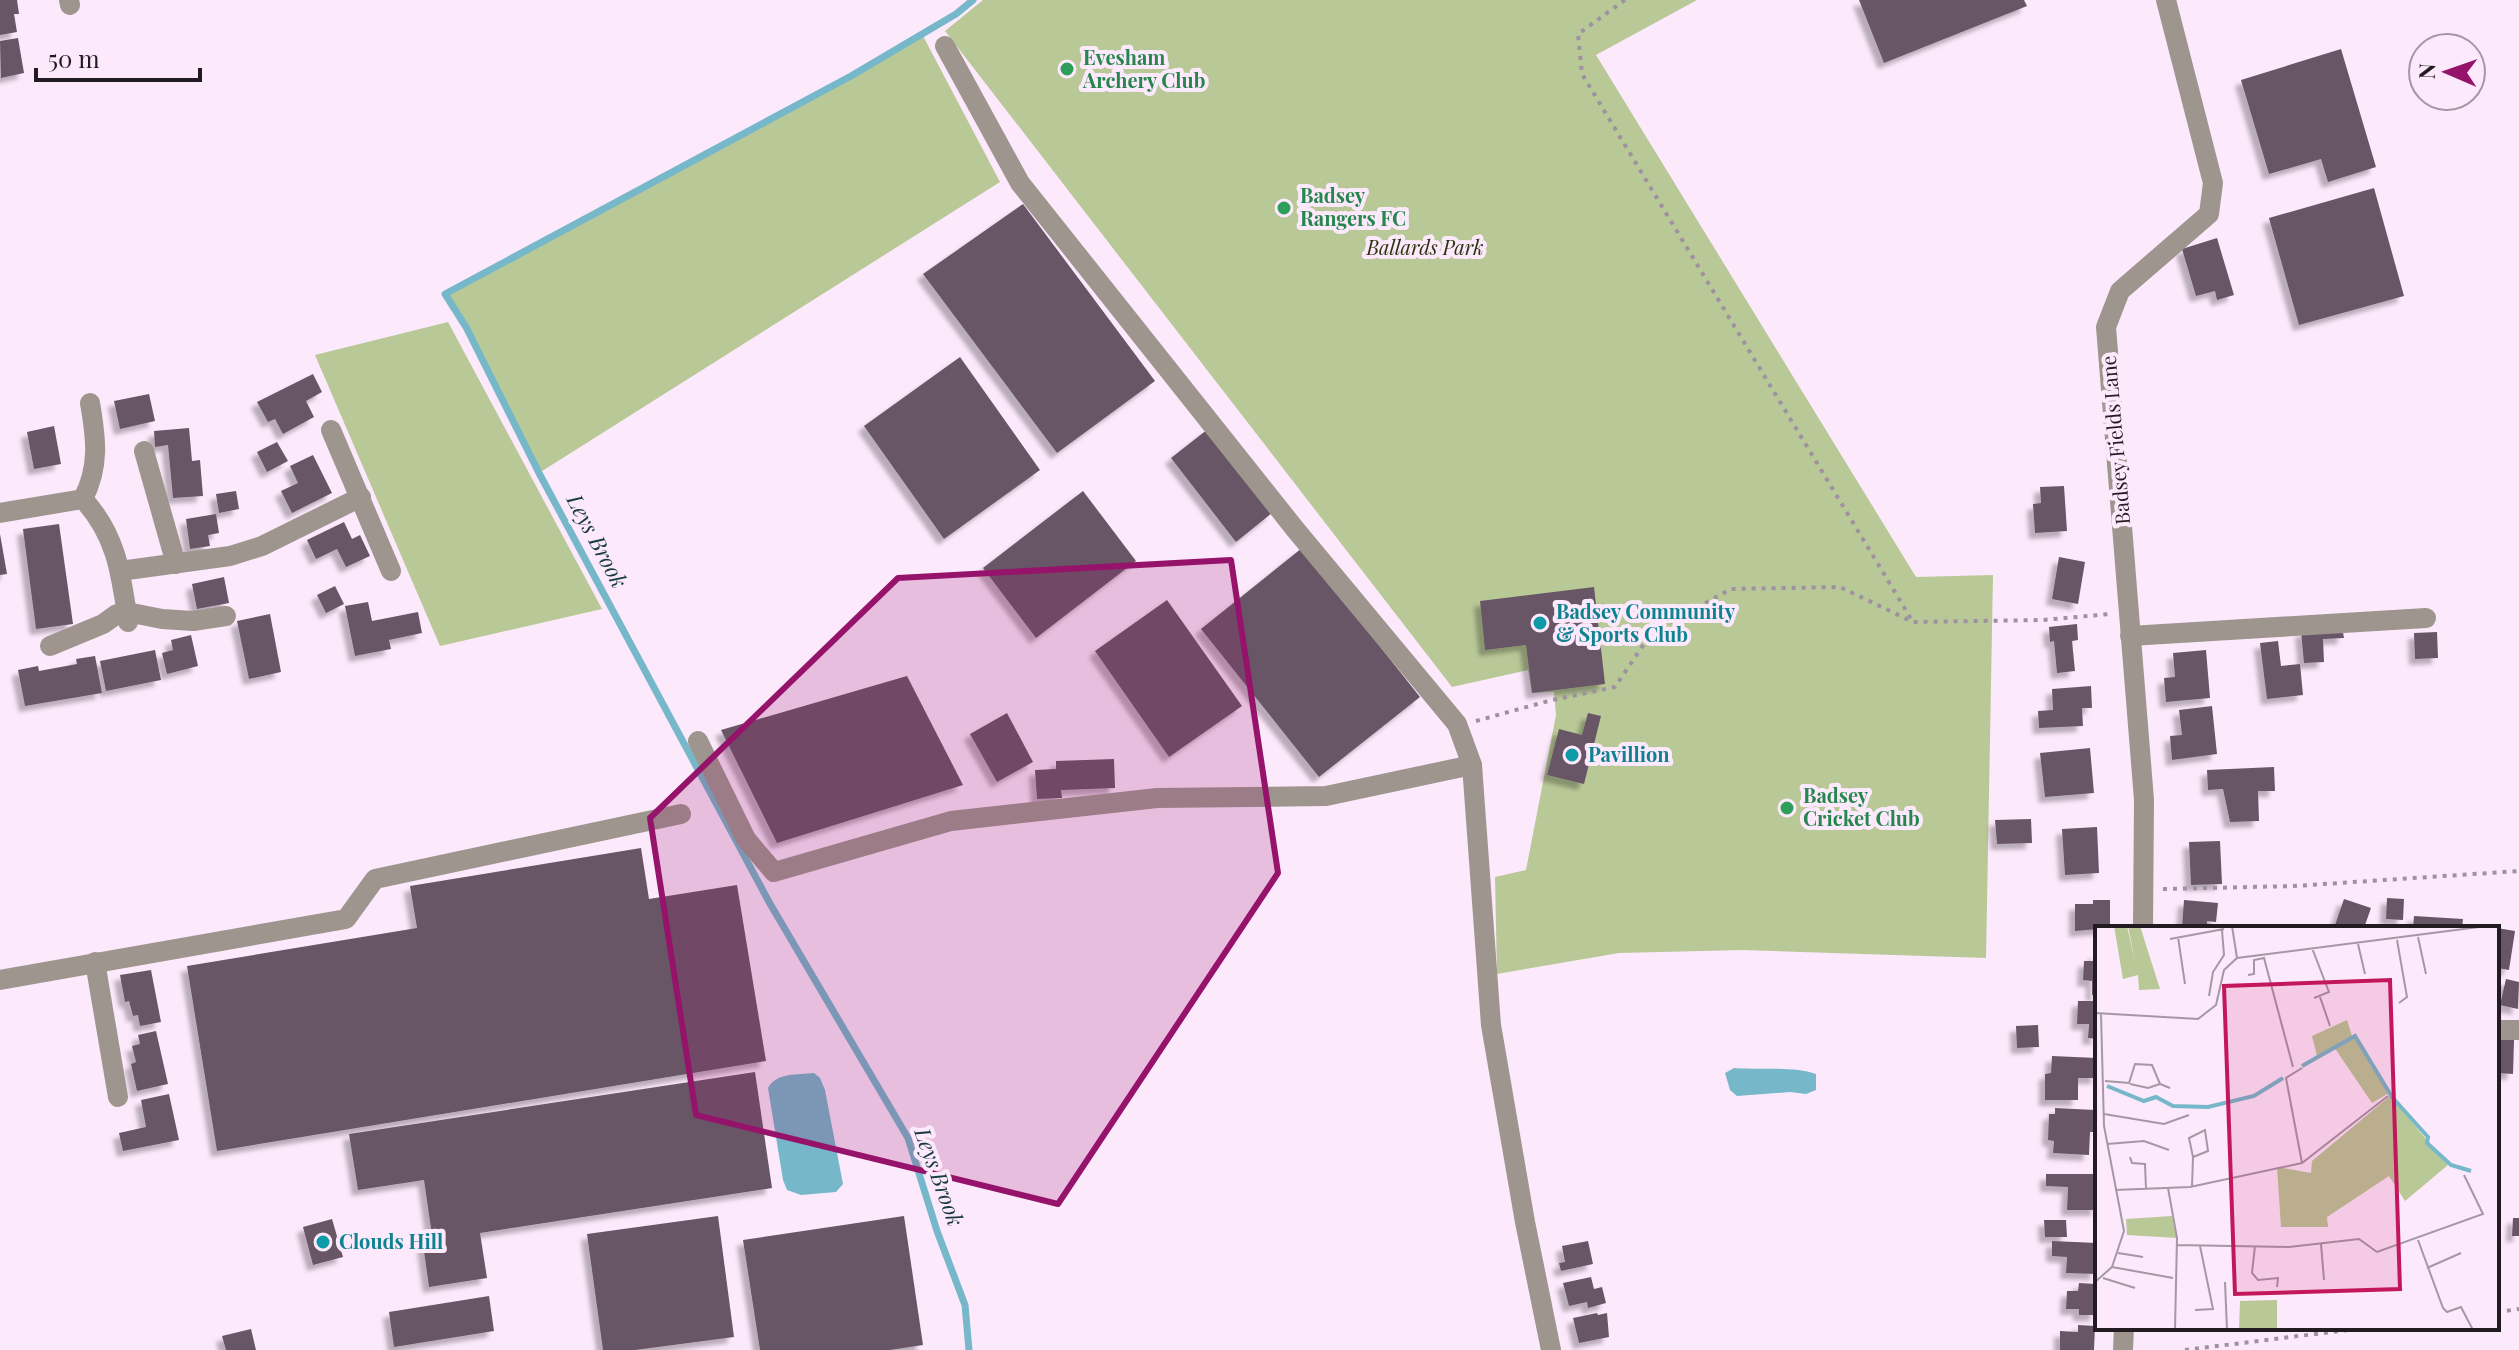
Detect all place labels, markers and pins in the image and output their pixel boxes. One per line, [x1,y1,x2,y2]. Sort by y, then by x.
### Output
place label: Evesham Archery Club [1082,43,1205,93]
marker: Evesham Archery Club [1058,60,1076,78]
place label: Badsey Rangers FC [1300,181,1406,231]
marker: Badsey Rangers FC [1275,199,1293,217]
place label: Badsey Community & Sports Club [1556,597,1736,647]
marker: Badsey Community & Sports Club [1531,614,1549,632]
place label: Pavillion [1588,740,1670,767]
marker: Pavillion [1563,746,1581,764]
place label: Badsey Cricket Club [1803,781,1920,831]
marker: Badsey Cricket Club [1778,799,1796,817]
place label: Clouds Hill [339,1227,443,1254]
marker: Clouds Hill [314,1233,332,1251]

